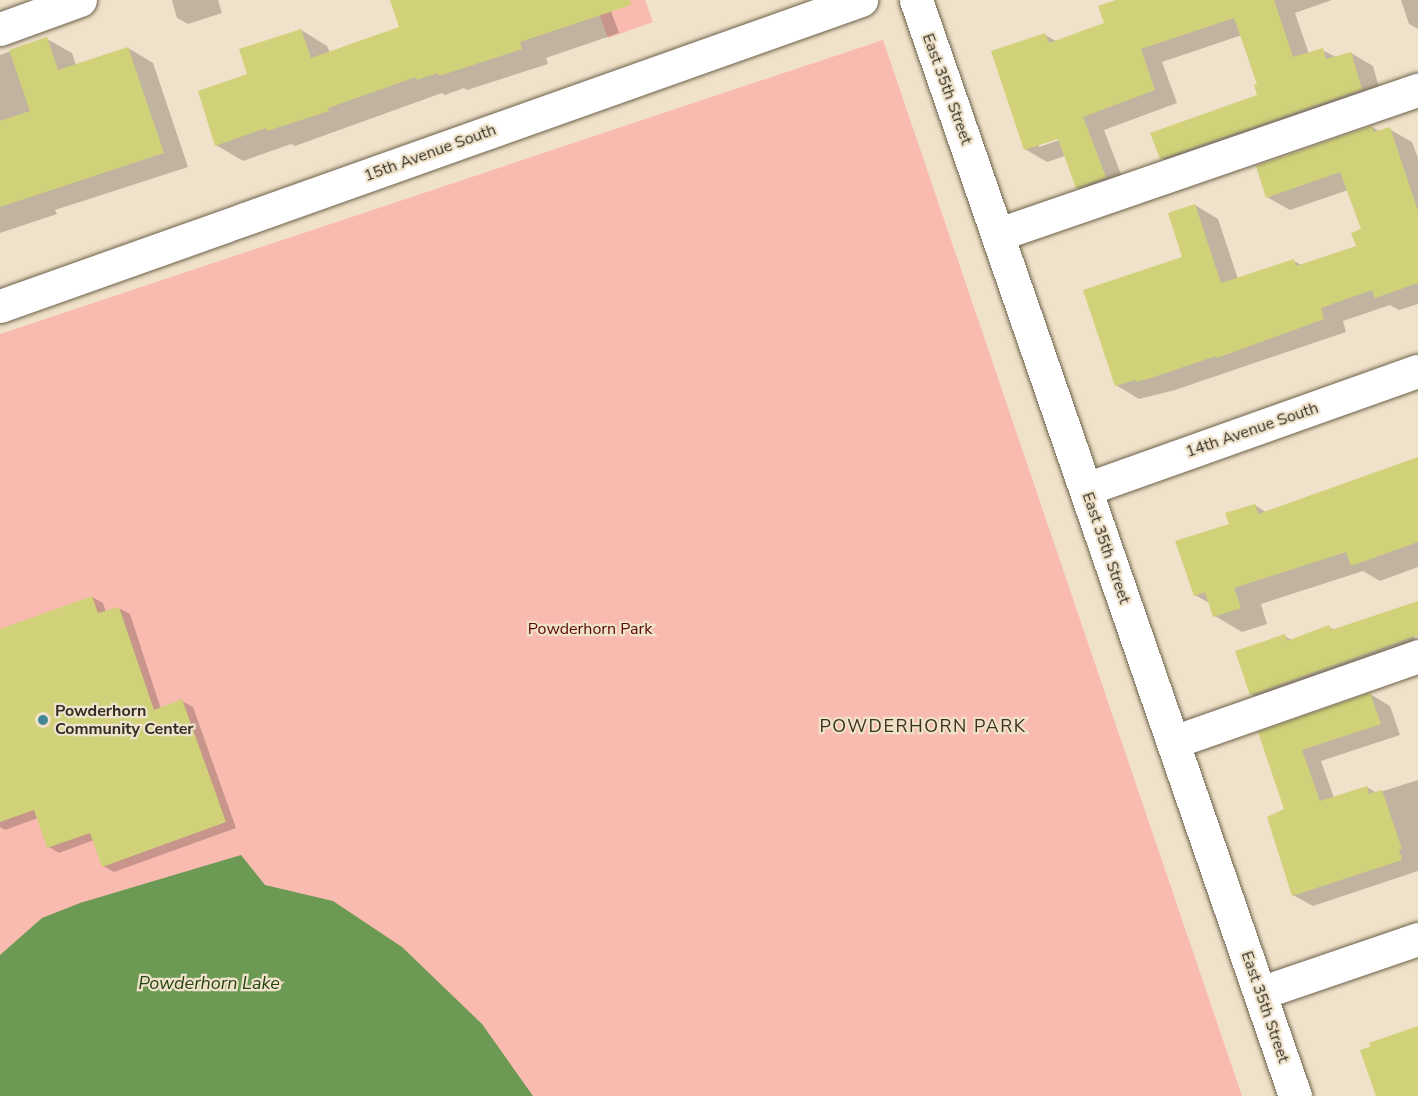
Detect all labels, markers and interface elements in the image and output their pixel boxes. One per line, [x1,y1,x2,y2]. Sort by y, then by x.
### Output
street label: East 35th Street [918,31,976,147]
street label: 15th Avenue South [361,120,499,186]
street label: 14th Avenue South [1183,398,1321,462]
street label: East 35th Street [1078,490,1134,606]
park label: Powderhorn Park [528,619,652,639]
place label: Powderhorn Community Center [55,701,194,739]
marker: Powderhorn Community Center [36,713,50,727]
district label: POWDERHORN PARK [820,715,1026,737]
street label: East 35th Street [1237,949,1293,1065]
water label: Powderhorn Lake [138,972,280,994]

